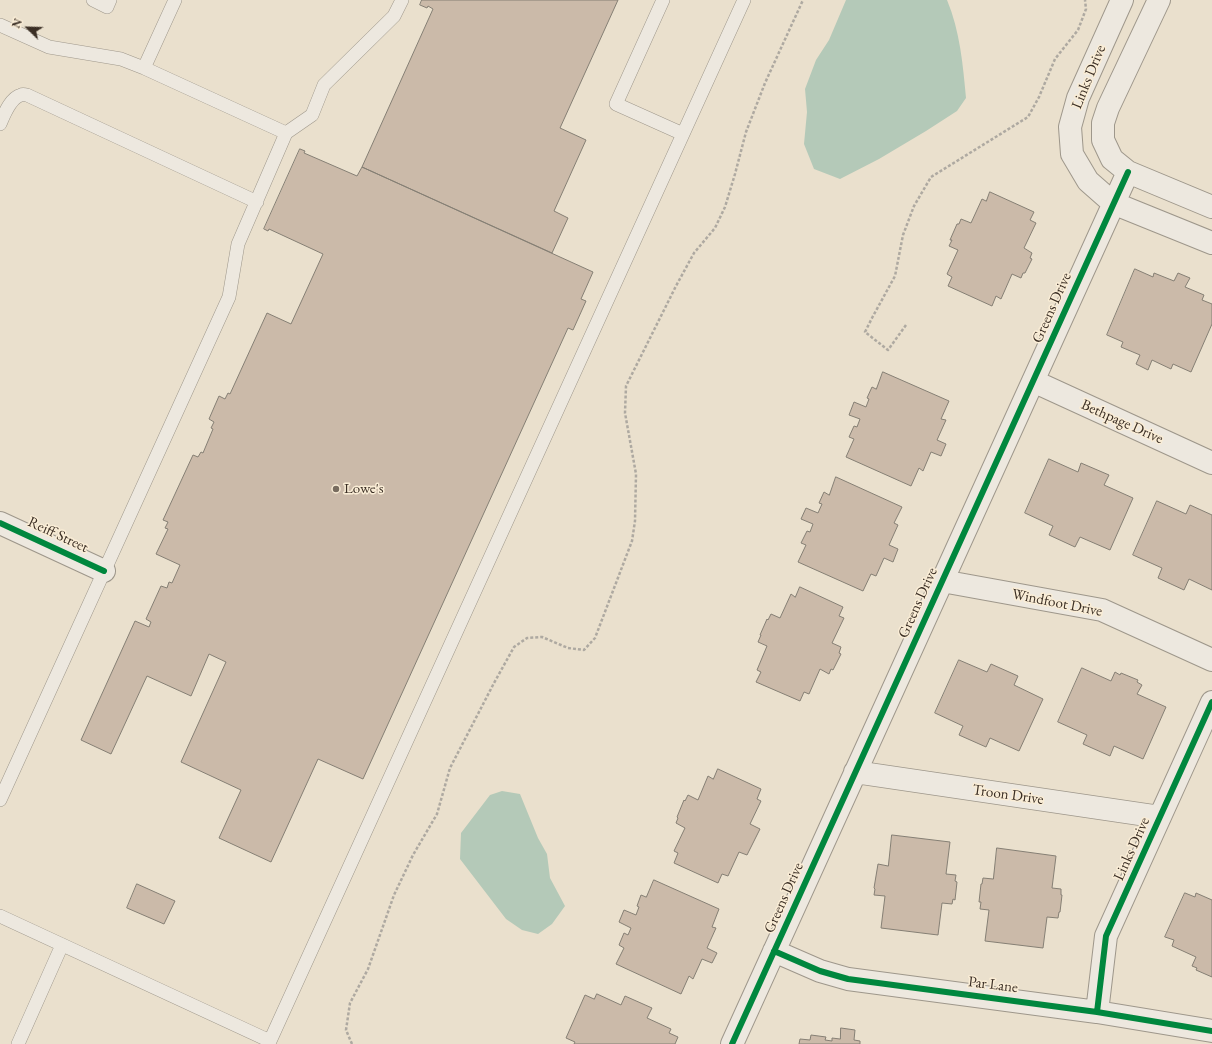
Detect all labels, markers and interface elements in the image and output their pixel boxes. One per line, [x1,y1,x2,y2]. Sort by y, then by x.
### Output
north arrow [8,8,48,48]
text: N [9,16,25,30]
street label: Links Drive [1068,42,1110,112]
street label: Greens Drive [1028,270,1076,346]
street label: Bethpage Drive [1078,396,1166,448]
place label: Lowe's [344,480,384,498]
marker: Lowe's [331,484,341,494]
street label: Reiff Street [25,513,91,557]
street label: Greens Drive [894,565,942,641]
street label: Windfoot Drive [1010,585,1104,621]
street label: Troon Drive [971,781,1045,809]
street label: Links Drive [1110,815,1154,883]
street label: Greens Drive [760,860,808,936]
street label: Par Lane [967,973,1019,997]

